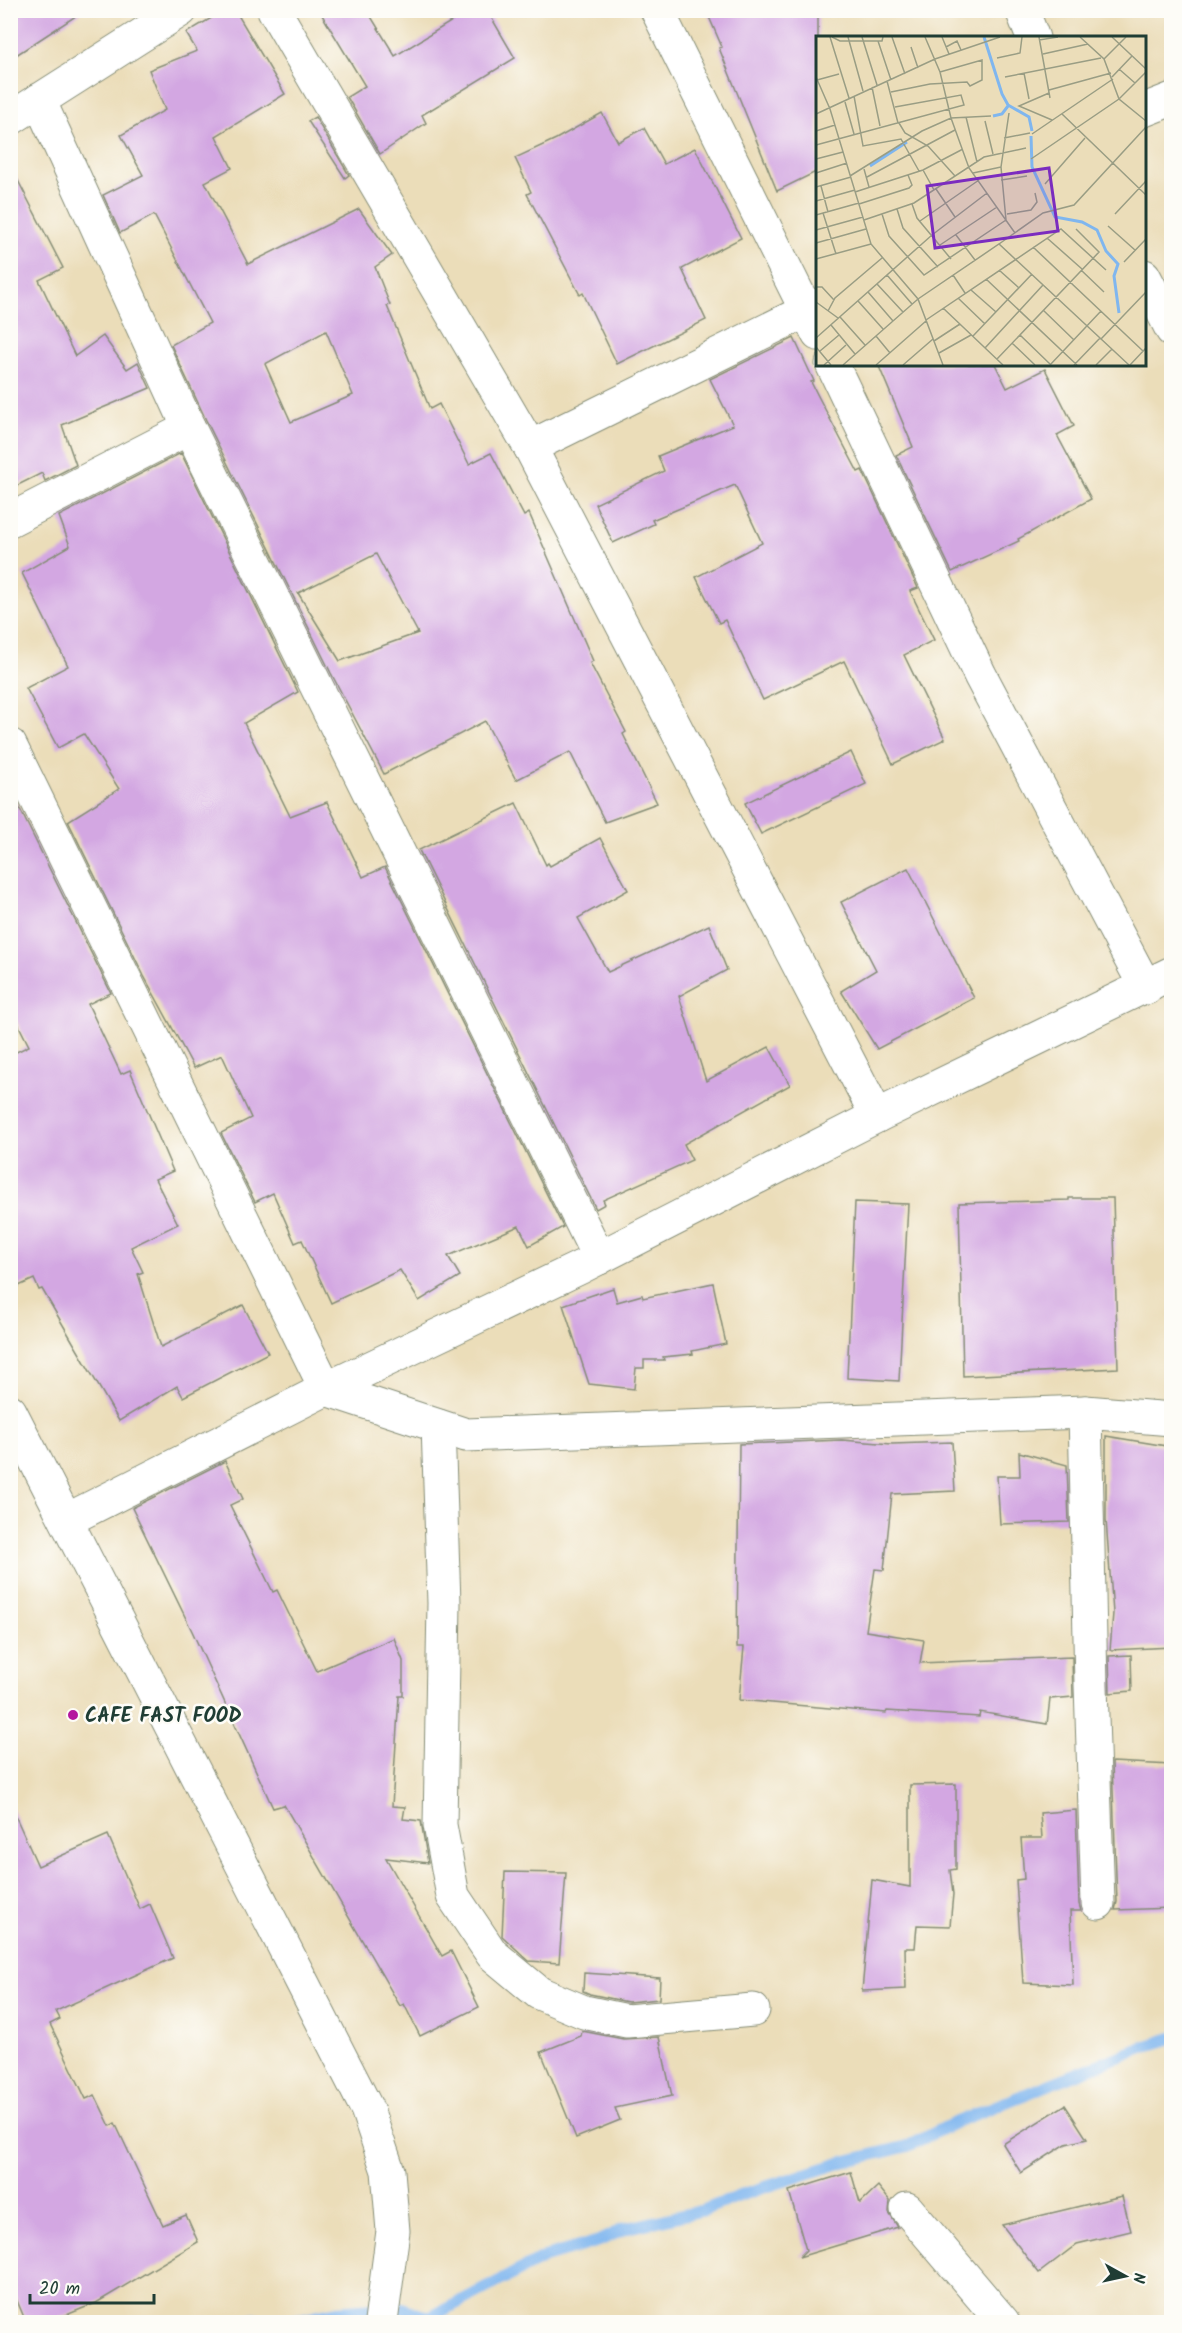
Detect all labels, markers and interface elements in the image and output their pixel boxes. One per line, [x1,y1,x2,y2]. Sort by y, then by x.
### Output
inset map [816,36,1146,366]
place label: CAFE FAST FOOD [85,1701,241,1733]
marker: CAFE FAST FOOD [66,1708,80,1722]
north arrow [1095,2246,1155,2306]
scale bar [30,2267,154,2305]
text: N [1125,2271,1151,2285]
text: 20 m [39,2275,80,2304]

